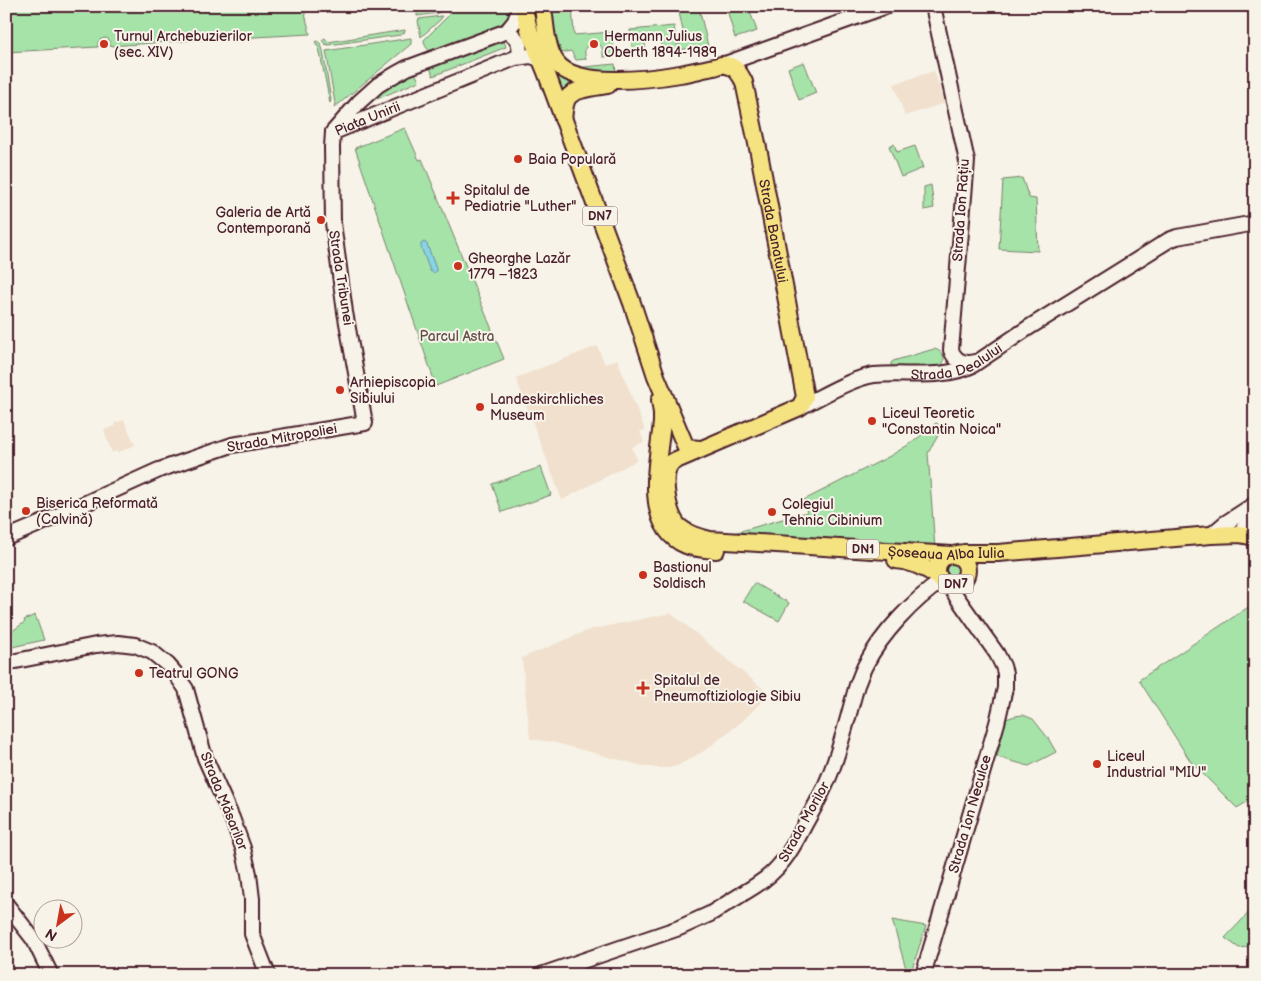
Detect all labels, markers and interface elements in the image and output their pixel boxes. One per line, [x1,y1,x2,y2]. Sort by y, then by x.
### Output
place label: Turnul Archebuzierilor (sec. XIV) [114,28,253,61]
place label: Hermann Julius Oberth 1894-1989 [604,28,717,61]
marker: Turnul Archebuzierilor (sec. XIV) [98,38,110,50]
marker: Hermann Julius Oberth 1894-1989 [588,38,600,50]
street label: Piața Unirii [332,97,403,139]
place label: Baia Populară [528,151,616,168]
marker: Baia Populară [512,153,524,165]
street label: Strada Ion Rațiu [949,158,973,262]
street label: Strada Banatului [756,178,792,284]
place label: Spitalul de Pediatrie "Luther" [464,182,577,215]
marker: Spitalul de Pediatrie "Luther" [446,191,460,205]
place label: Galeria de Artă Contemporană [216,204,311,237]
road number: DN7 [582,207,618,226]
marker: Galeria de Artă Contemporană [315,214,327,226]
street label: Strada Tribunei [325,229,357,327]
place label: Gheorghe Lazăr 1779 –1823 [468,250,571,283]
marker: Gheorghe Lazăr 1779 –1823 [452,260,464,272]
park label: Parcul Astra [419,328,495,345]
street label: Strada Dealului [911,339,1005,383]
place label: Arhiepiscopia Sibiului [350,374,436,407]
marker: Arhiepiscopia Sibiului [334,384,346,396]
place label: Landeskirchliches Museum [490,391,604,424]
marker: Landeskirchliches Museum [474,401,486,413]
place label: Liceul Teoretic "Constantin Noica" [882,405,1001,438]
marker: Liceul Teoretic "Constantin Noica" [866,415,878,427]
street label: Strada Mitropoliei [226,420,338,456]
place label: Biserica Reformată (Calvină) [36,495,158,528]
place label: Colegiul Tehnic Cibinium [782,496,882,529]
marker: Biserica Reformată (Calvină) [20,505,32,517]
marker: Colegiul Tehnic Cibinium [766,506,778,518]
road number: DN1 [847,540,879,558]
street label: Șoseaua Alba Iulia [887,543,1005,564]
place label: Bastionul Soldisch [653,559,712,592]
marker: Bastionul Soldisch [637,569,649,581]
road number: DN7 [938,574,974,594]
place label: Teatrul GONG [149,665,239,682]
marker: Teatrul GONG [133,667,145,679]
place label: Spitalul de Pneumoftiziologie Sibiu [654,672,801,705]
marker: Spitalul de Pneumoftiziologie Sibiu [636,681,650,695]
place label: Liceul Industrial "MIU" [1107,748,1207,781]
street label: Strada Măsarilor [197,749,252,853]
street label: Strada Ion Neculce [945,753,995,875]
marker: Liceul Industrial "MIU" [1091,758,1103,770]
street label: Strada Morilor [775,778,834,865]
north arrow [32,898,82,948]
text: N [42,925,60,945]

